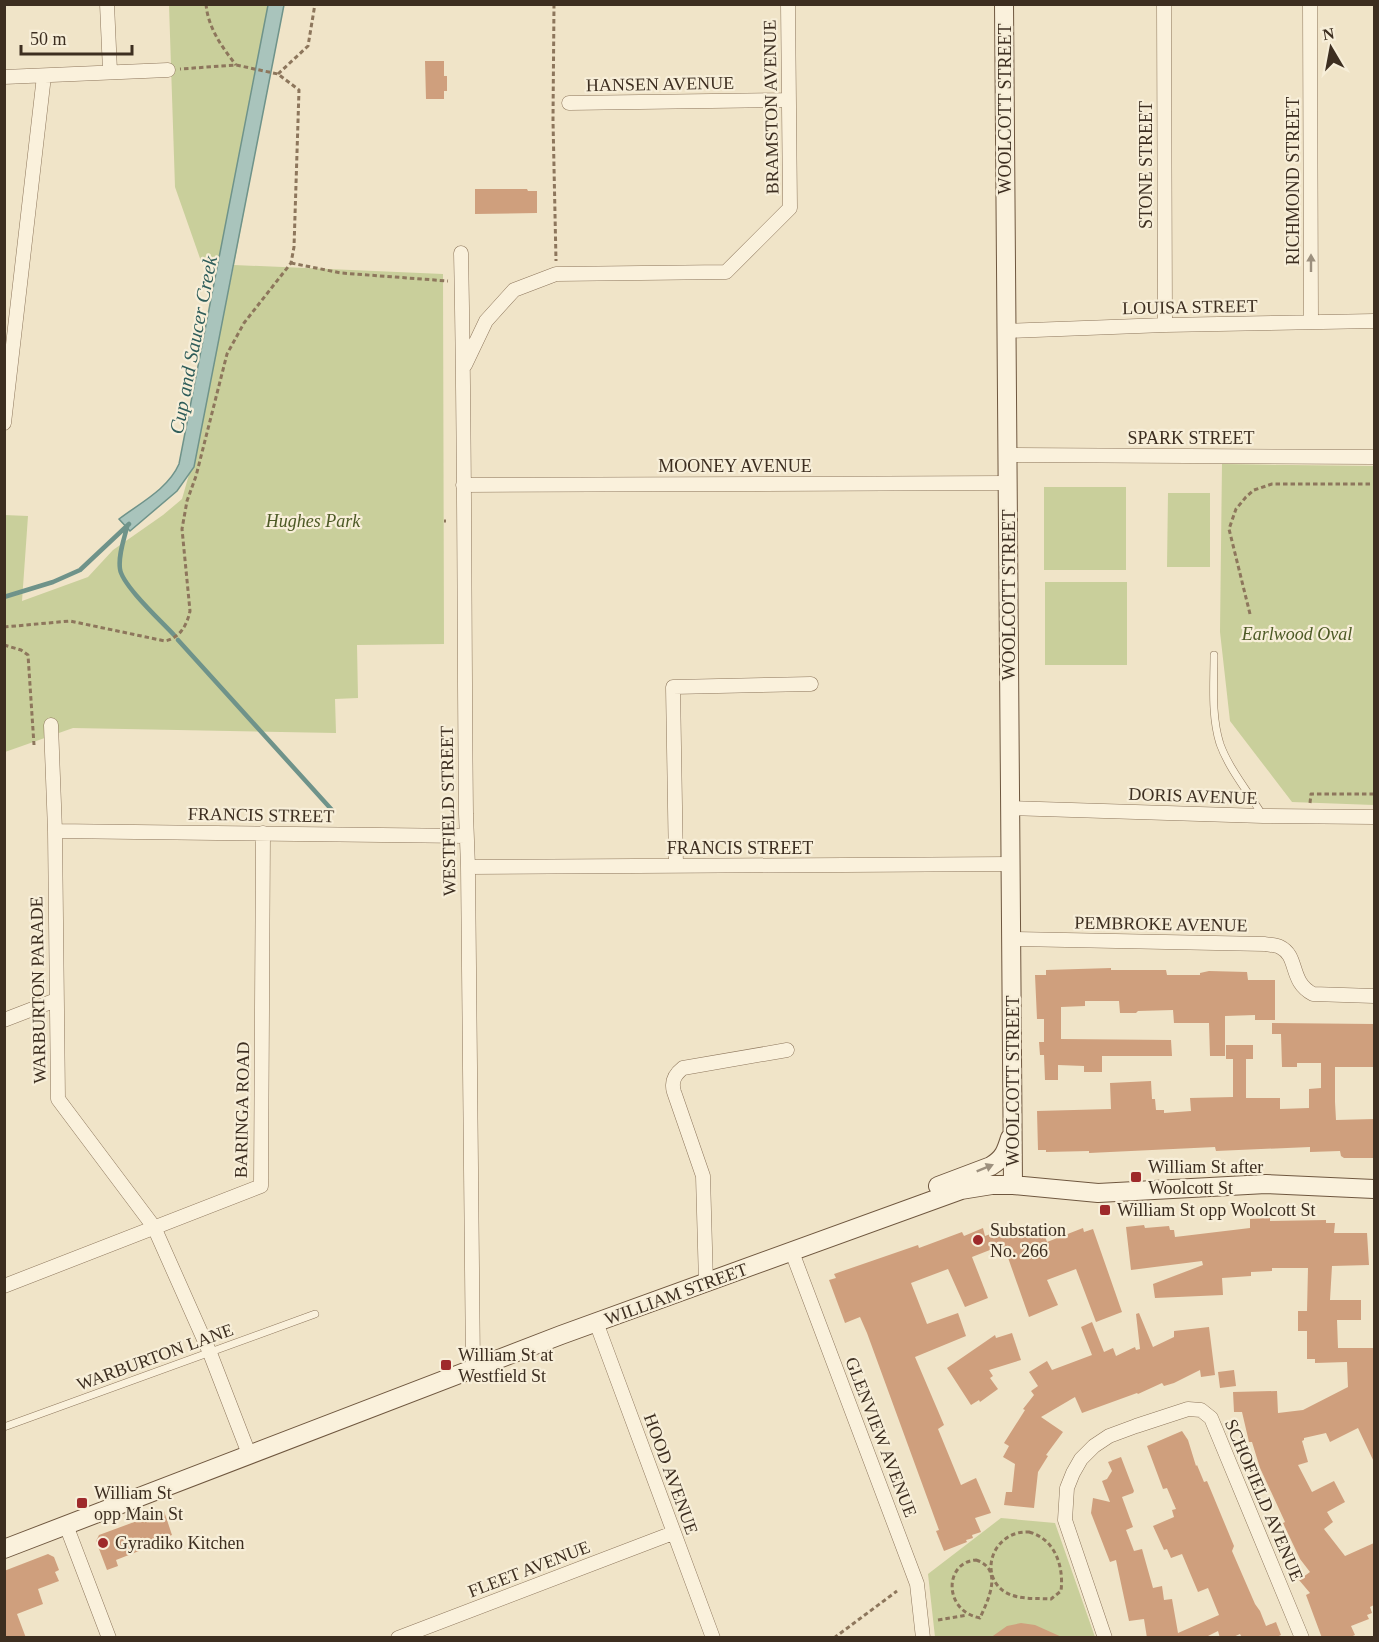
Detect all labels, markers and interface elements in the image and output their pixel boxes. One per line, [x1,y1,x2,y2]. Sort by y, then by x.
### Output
scale bar [21,18,132,56]
north arrow [1301,18,1361,78]
street label: BRAMSTON AVENUE [759,19,783,195]
street label: WOOLCOTT STREET [995,23,1015,195]
text: N [1321,24,1336,43]
text: 50 m [30,29,67,49]
street label: HANSEN AVENUE [586,73,734,95]
street label: RICHMOND STREET [1283,97,1303,265]
street label: STONE STREET [1136,101,1156,229]
water label: Cup and Saucer Creek [165,253,222,436]
one-way arrow [1306,254,1316,273]
street label: LOUISA STREET [1122,296,1258,318]
street label: SPARK STREET [1128,428,1254,448]
street label: MOONEY AVENUE [658,456,812,476]
street label: WOOLCOTT STREET [999,509,1019,681]
park label: Hughes Park [265,511,361,531]
park label: Earlwood Oval [1241,624,1352,644]
street label: WESTFIELD STREET [437,726,459,896]
street label: DORIS AVENUE [1128,784,1258,808]
street label: FRANCIS STREET [188,804,334,826]
street label: FRANCIS STREET [667,838,813,858]
street label: WARBURTON PARADE [26,896,50,1084]
street label: PEMBROKE AVENUE [1074,912,1248,936]
street label: WOOLCOTT STREET [1003,995,1023,1167]
street label: BARINGA ROAD [231,1042,253,1178]
place label: William St after Woolcott St [1148,1157,1263,1198]
one-way arrow [976,1162,994,1172]
marker: William St after Woolcott St [1129,1170,1143,1184]
place label: William St opp Woolcott St [1117,1200,1316,1220]
marker: William St opp Woolcott St [1098,1203,1112,1217]
place label: Substation No. 266 [990,1220,1066,1261]
marker: Substation No. 266 [971,1233,985,1247]
street label: WILLIAM STREET [602,1259,750,1329]
street label: WARBURTON LANE [74,1319,236,1395]
place label: William St at Westfield St [458,1345,553,1386]
street label: GLENVIEW AVENUE [841,1354,921,1520]
marker: William St at Westfield St [439,1358,453,1372]
street label: HOOD AVENUE [640,1411,702,1537]
street label: SCHOFIELD AVENUE [1221,1416,1307,1584]
place label: William St opp Main St [94,1483,183,1524]
marker: William St opp Main St [75,1496,89,1510]
place label: Gyradiko Kitchen [115,1533,244,1553]
marker: Gyradiko Kitchen [96,1536,110,1550]
street label: FLEET AVENUE [465,1537,593,1601]

